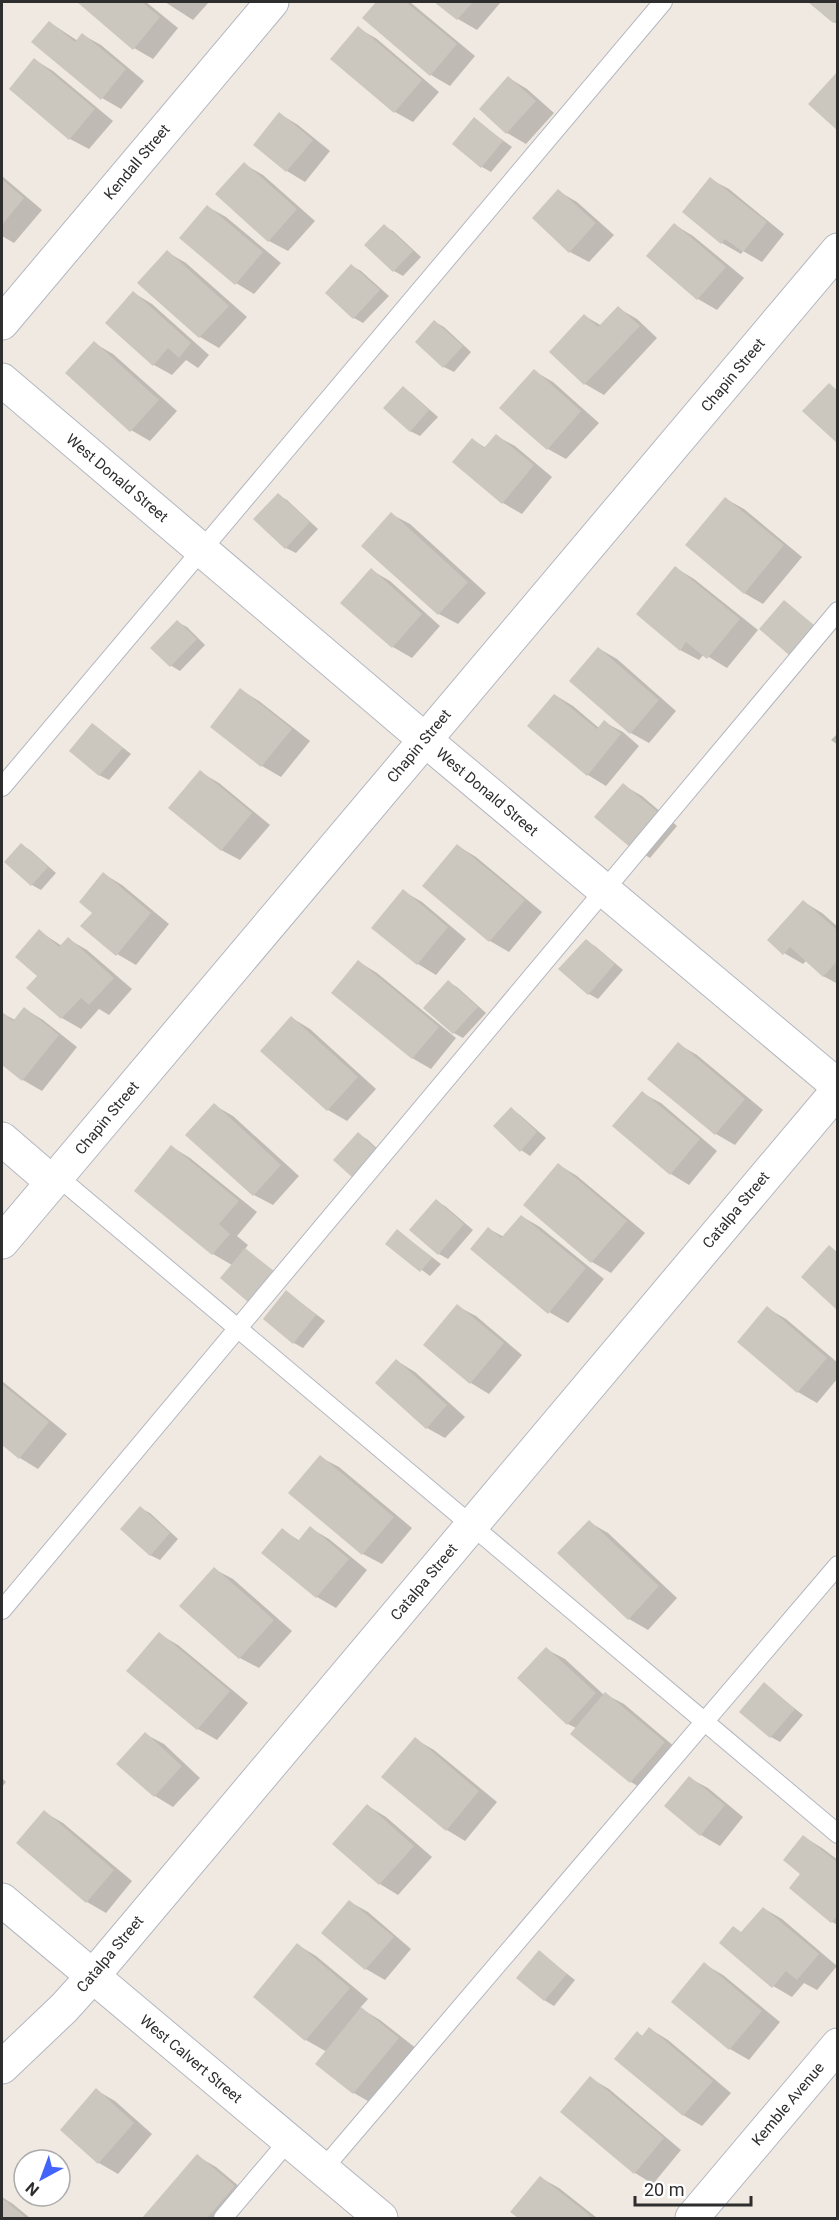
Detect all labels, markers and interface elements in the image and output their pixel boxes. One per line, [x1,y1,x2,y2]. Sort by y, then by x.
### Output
street label: Kendall Street [100,121,174,203]
street label: Chapin Street [697,335,769,415]
street label: West Donald Street [62,430,172,526]
street label: Chapin Street [383,706,455,786]
street label: West Donald Street [432,744,542,840]
street label: Chapin Street [71,1078,143,1158]
street label: Catalpa Street [699,1168,773,1252]
street label: Catalpa Street [387,1540,461,1624]
street label: Catalpa Street [73,1912,147,1996]
street label: West Calvert Street [136,2011,246,2107]
street label: Kemble Avenue [748,2059,828,2149]
north arrow [12,2148,72,2208]
scale bar [635,2169,750,2207]
text: N [22,2178,43,2200]
text: 20 m [644,2179,684,2200]

